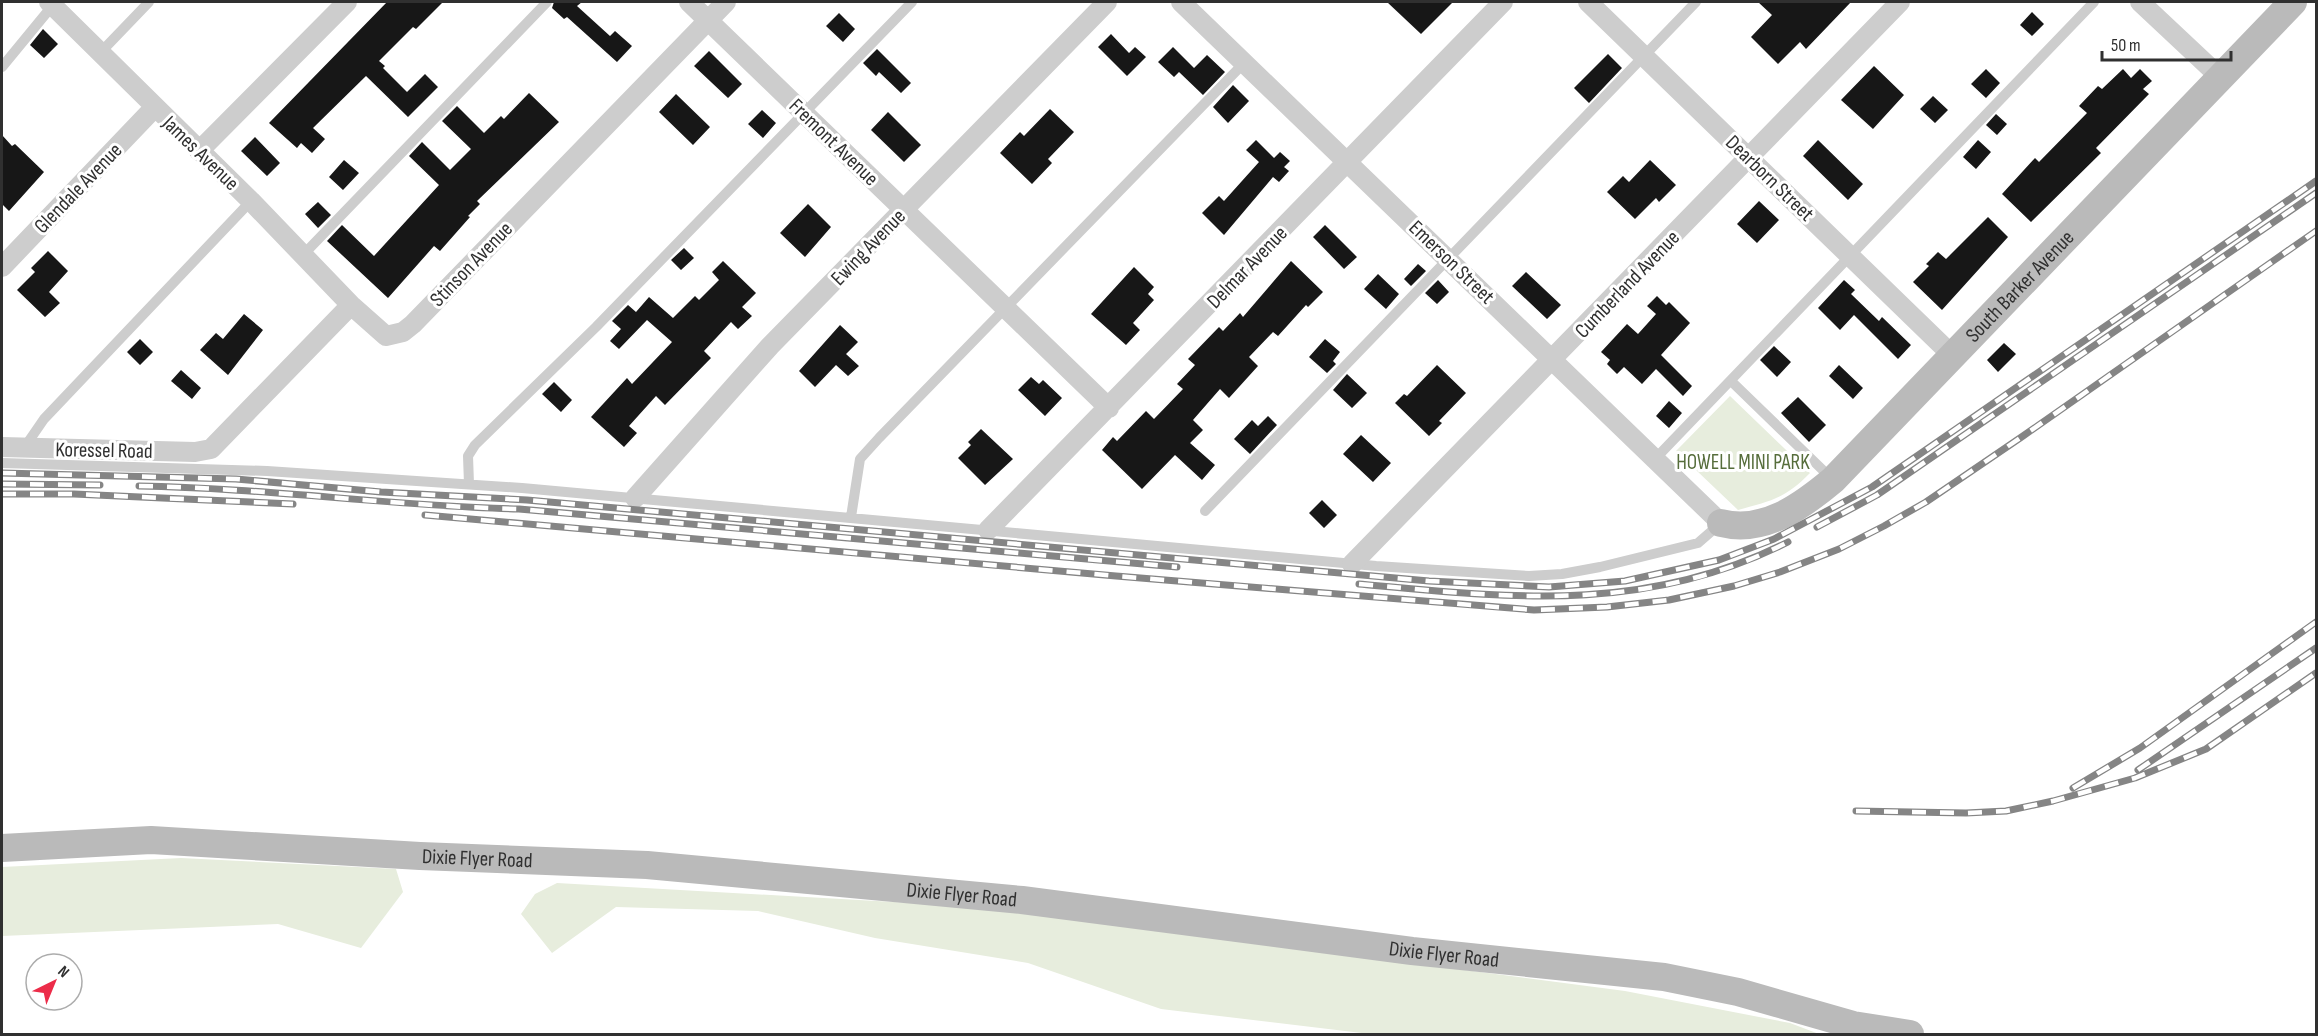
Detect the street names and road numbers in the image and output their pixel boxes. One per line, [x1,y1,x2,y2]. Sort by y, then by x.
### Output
street label: Fremont Avenue [784,94,884,191]
street label: James Avenue [157,110,244,196]
street label: Dearborn Street [1720,130,1819,227]
street label: Glendale Avenue [29,138,128,239]
street label: Ewing Avenue [826,204,911,291]
street label: Emerson Street [1404,215,1500,309]
street label: Stinson Avenue [425,217,518,312]
street label: Delmar Avenue [1202,221,1293,314]
street label: Cumberland Avenue [1570,225,1685,343]
street label: South Barker Avenue [1960,225,2080,348]
street label: Koressel Road [55,437,153,464]
street label: Dixie Flyer Road [422,844,533,873]
street label: Dixie Flyer Road [906,877,1018,912]
street label: Dixie Flyer Road [1387,936,1500,973]

